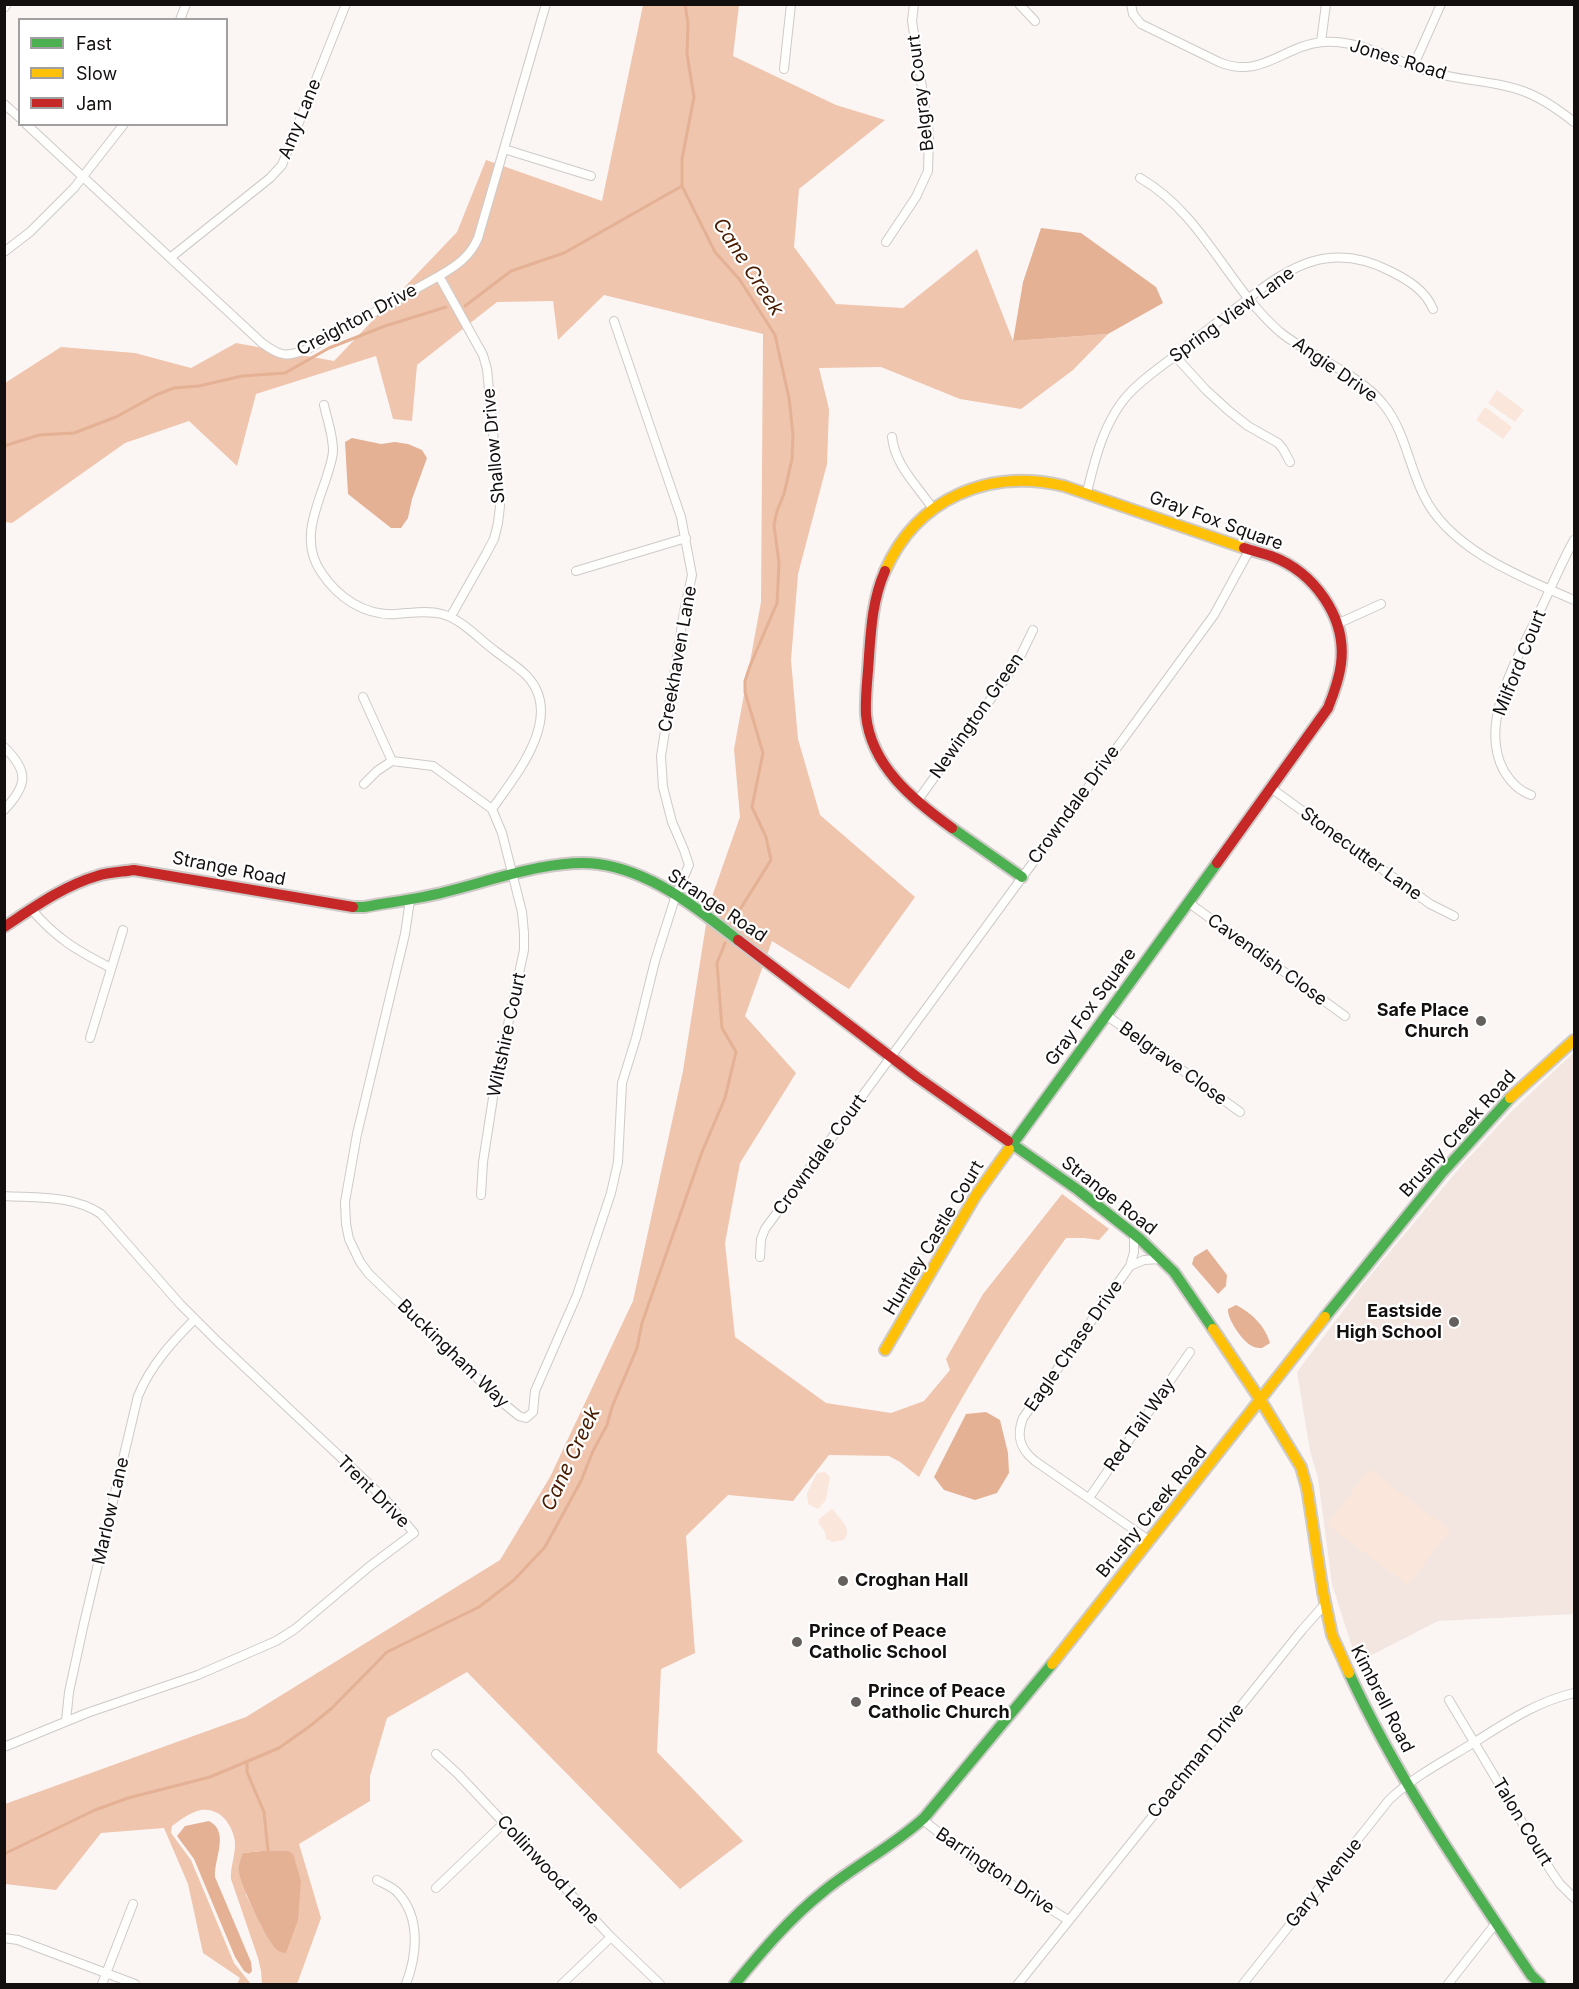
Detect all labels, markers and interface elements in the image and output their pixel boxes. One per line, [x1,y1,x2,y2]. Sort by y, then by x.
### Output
legend [18,18,228,126]
text: Fast [76,33,112,54]
street label: Belgray Court [903,34,939,152]
street label: Jones Road [1347,35,1449,85]
text: Slow [76,63,117,84]
street label: Amy Lane [274,76,326,162]
text: Jam [76,93,112,114]
water label: Cane Creek [708,214,788,320]
street label: Spring View Lane [1165,263,1299,367]
street label: Creighton Drive [293,279,421,361]
street label: Angie Drive [1288,333,1382,407]
street label: Shallow Drive [478,387,510,505]
street label: Gray Fox Square [1146,487,1286,555]
street label: Creekhaven Lane [654,584,702,734]
street label: Milford Court [1489,607,1551,719]
street label: Newington Green [926,649,1028,783]
street label: Crowndale Drive [1024,742,1124,868]
street label: Stonecutter Lane [1296,803,1426,905]
street label: Strange Road [171,847,287,891]
street label: Strange Road [663,865,771,947]
street label: Cavendish Close [1203,909,1331,1011]
street label: Gray Fox Square [1041,944,1141,1070]
street label: Wiltshire Court [483,971,531,1099]
place label: Safe Place Church [1377,1000,1469,1042]
marker: Safe Place Church [1474,1014,1488,1028]
street label: Belgrave Close [1115,1018,1231,1110]
street label: Brushy Creek Road [1395,1066,1521,1202]
street label: Crowndale Court [769,1090,871,1220]
street label: Strange Road [1057,1152,1161,1240]
street label: Huntley Castle Court [879,1157,989,1319]
street label: Eagle Chase Drive [1021,1276,1127,1416]
street label: Buckingham Way [393,1295,513,1413]
place label: Eastside High School [1336,1301,1442,1344]
marker: Eastside High School [1447,1315,1461,1329]
street label: Red Tail Way [1100,1374,1180,1476]
water label: Cane Creek [537,1403,605,1515]
street label: Brushy Creek Road [1092,1442,1212,1582]
street label: Trent Drive [332,1451,414,1533]
street label: Marlow Lane [88,1455,134,1567]
place label: Croghan Hall [855,1570,968,1592]
marker: Croghan Hall [836,1574,850,1588]
place label: Prince of Peace Catholic School [809,1621,947,1664]
marker: Prince of Peace Catholic School [790,1635,804,1649]
street label: Kimbrell Road [1346,1642,1418,1756]
place label: Prince of Peace Catholic Church [868,1681,1010,1724]
marker: Prince of Peace Catholic Church [849,1695,863,1709]
street label: Coachman Drive [1143,1699,1249,1823]
street label: Talon Court [1487,1774,1557,1870]
street label: Collinwood Lane [492,1811,604,1929]
street label: Barrington Drive [931,1823,1059,1919]
street label: Gary Avenue [1281,1834,1367,1932]

